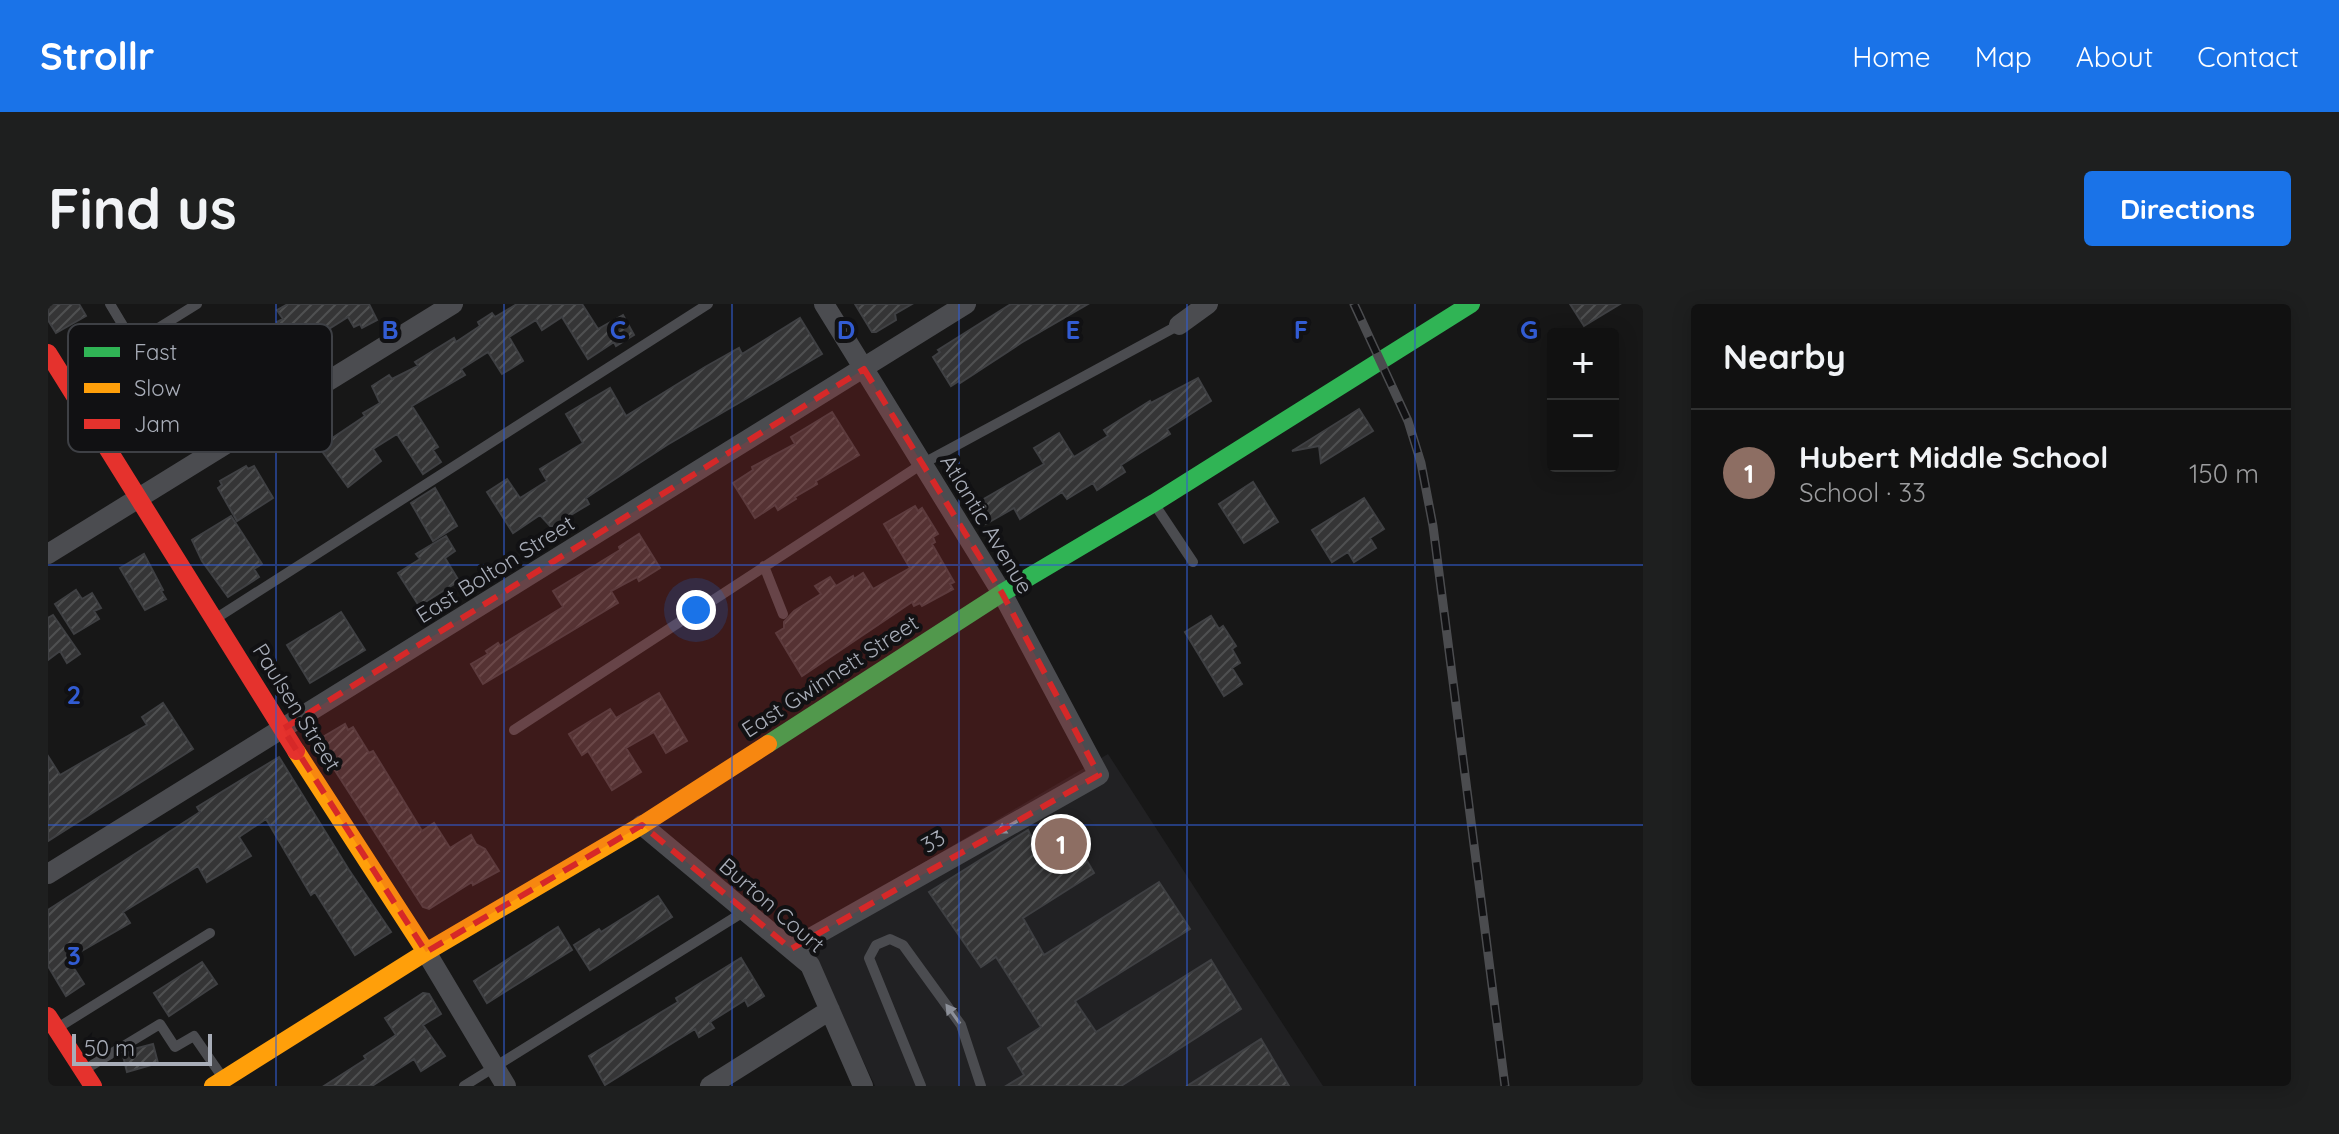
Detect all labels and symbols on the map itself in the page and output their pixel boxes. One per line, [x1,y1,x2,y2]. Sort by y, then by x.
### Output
text: B [381,313,399,346]
text: C [610,313,626,346]
text: D [837,313,855,346]
text: E [1066,313,1080,346]
text: F [1294,313,1308,346]
text: G [1520,313,1538,346]
legend [68,324,332,452]
text: Fast [134,338,177,366]
text: Slow [134,374,181,402]
text: Jam [134,410,180,438]
street label: Atlantic Avenue [934,449,1040,599]
street label: East Bolton Street [411,509,579,629]
your location [676,590,716,630]
street label: East Gwinnett Street [736,608,924,744]
street label: Paulsen Street [247,638,347,776]
text: 2 [67,678,81,711]
pin: 1 [1035,814,1087,874]
one-way arrow [996,820,1018,834]
street label: 33 [916,823,950,859]
street label: Burton Court [713,852,831,958]
text: 3 [67,939,81,972]
one-way arrow [945,1003,961,1025]
scale bar [72,1030,212,1066]

